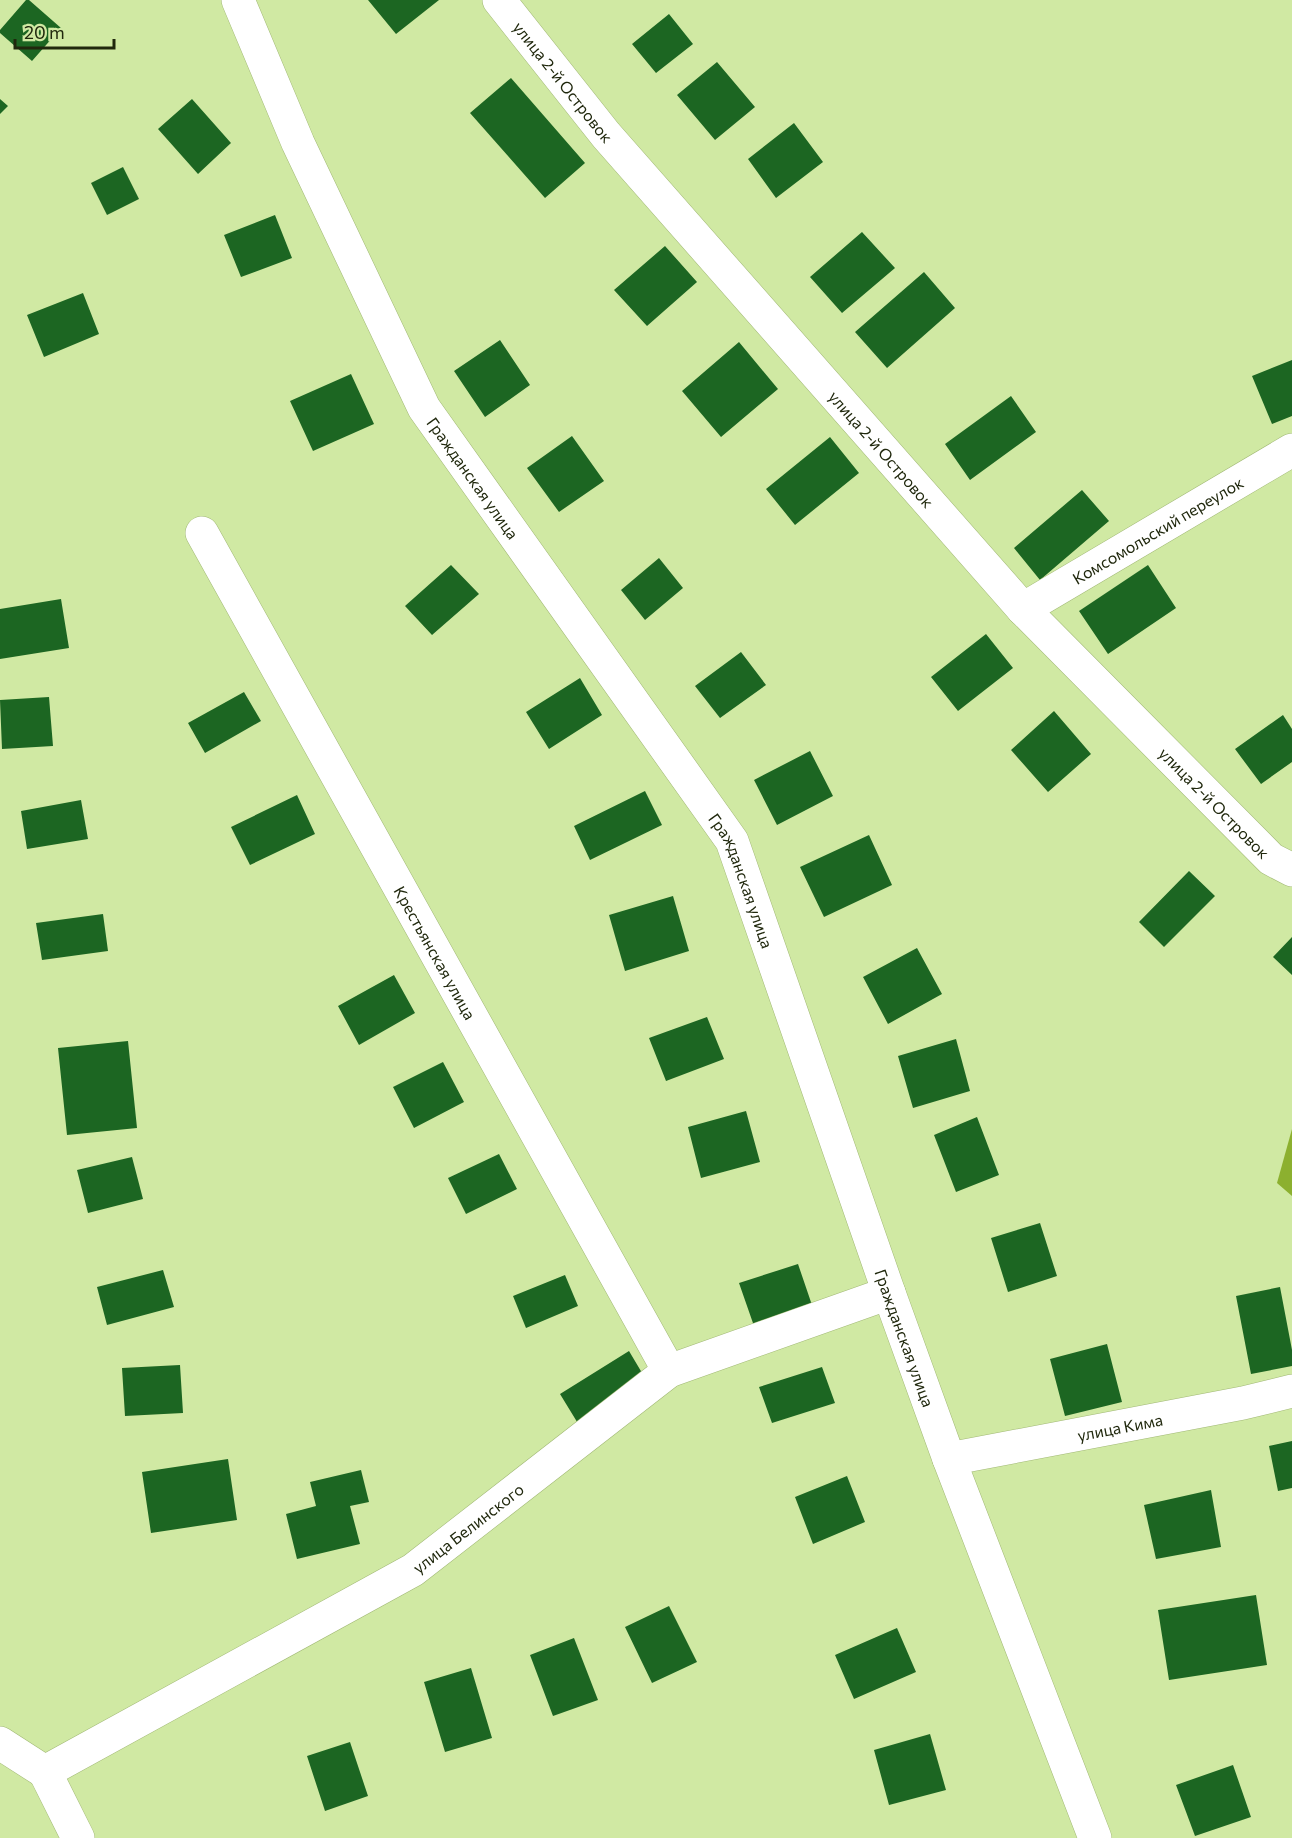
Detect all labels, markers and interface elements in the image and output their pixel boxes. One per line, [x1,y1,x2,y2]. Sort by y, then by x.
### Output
scale bar [15,12,114,50]
street label: улица 2-й Островок [510,17,617,146]
text: 20 m [24,21,65,43]
street label: улица 2-й Островок [826,386,939,511]
street label: Гражданская улица [424,413,523,542]
street label: Комсомольский переулок [1069,472,1246,587]
street label: улица 2-й Островок [1156,743,1274,862]
street label: Гражданская улица [706,809,778,950]
street label: Крестьянская улица [391,882,480,1022]
street label: Гражданская улица [872,1266,939,1409]
street label: улица Кима [1076,1409,1164,1444]
street label: улица Белинского [408,1479,527,1576]

